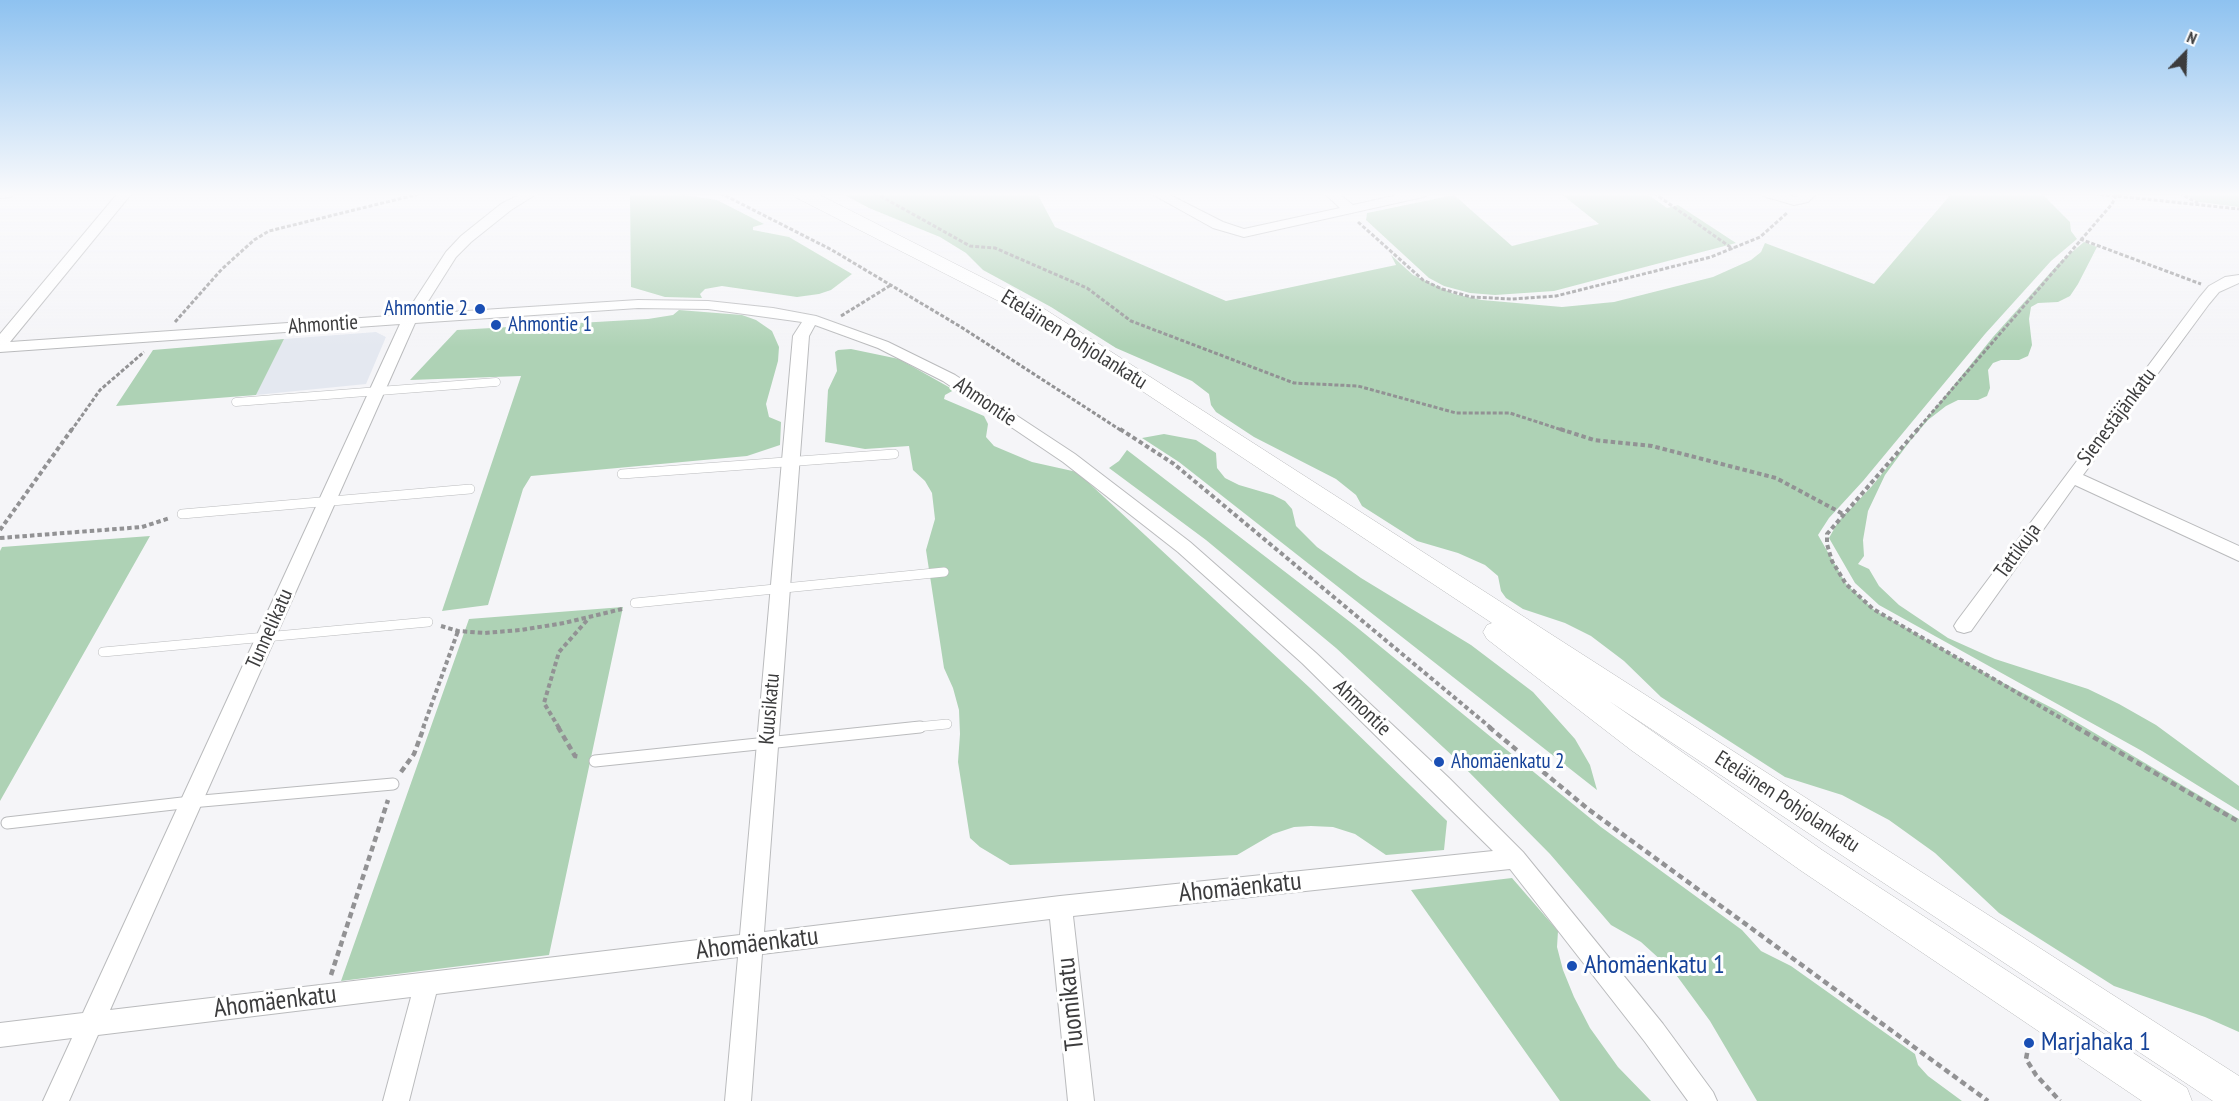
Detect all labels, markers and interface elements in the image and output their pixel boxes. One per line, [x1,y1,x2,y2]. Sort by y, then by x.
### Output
north arrow [2155,24,2215,84]
text: N [2184,27,2200,48]
street label: Eteläinen Pohjolankatu [996,285,1152,395]
place label: Ahmontie 2 [384,296,468,322]
marker: Ahmontie 2 [473,302,487,316]
street label: Ahmontie [287,310,359,340]
place label: Ahmontie 1 [508,312,592,338]
marker: Ahmontie 1 [489,318,503,332]
street label: Sienestäjänkatu [2072,364,2162,470]
street label: Ahmontie [949,372,1021,432]
street label: Tattikuja [1990,518,2046,584]
street label: Tunnelikatu [241,585,299,673]
street label: Kuusikatu [754,672,786,746]
street label: Ahmontie [1328,675,1396,741]
street label: Eteläinen Pohjolankatu [1710,746,1864,858]
place label: Ahomäenkatu 2 [1451,749,1565,775]
marker: Ahomäenkatu 2 [1432,755,1446,769]
street label: Ahomäenkatu [1177,866,1303,910]
street label: Ahomäenkatu [694,921,820,967]
place label: Ahomäenkatu 1 [1584,950,1725,982]
street label: Tuomikatu [1051,956,1091,1052]
marker: Ahomäenkatu 1 [1565,959,1579,973]
street label: Ahomäenkatu [212,979,338,1025]
place label: Marjahaka 1 [2041,1027,2151,1059]
marker: Marjahaka 1 [2022,1036,2036,1050]

